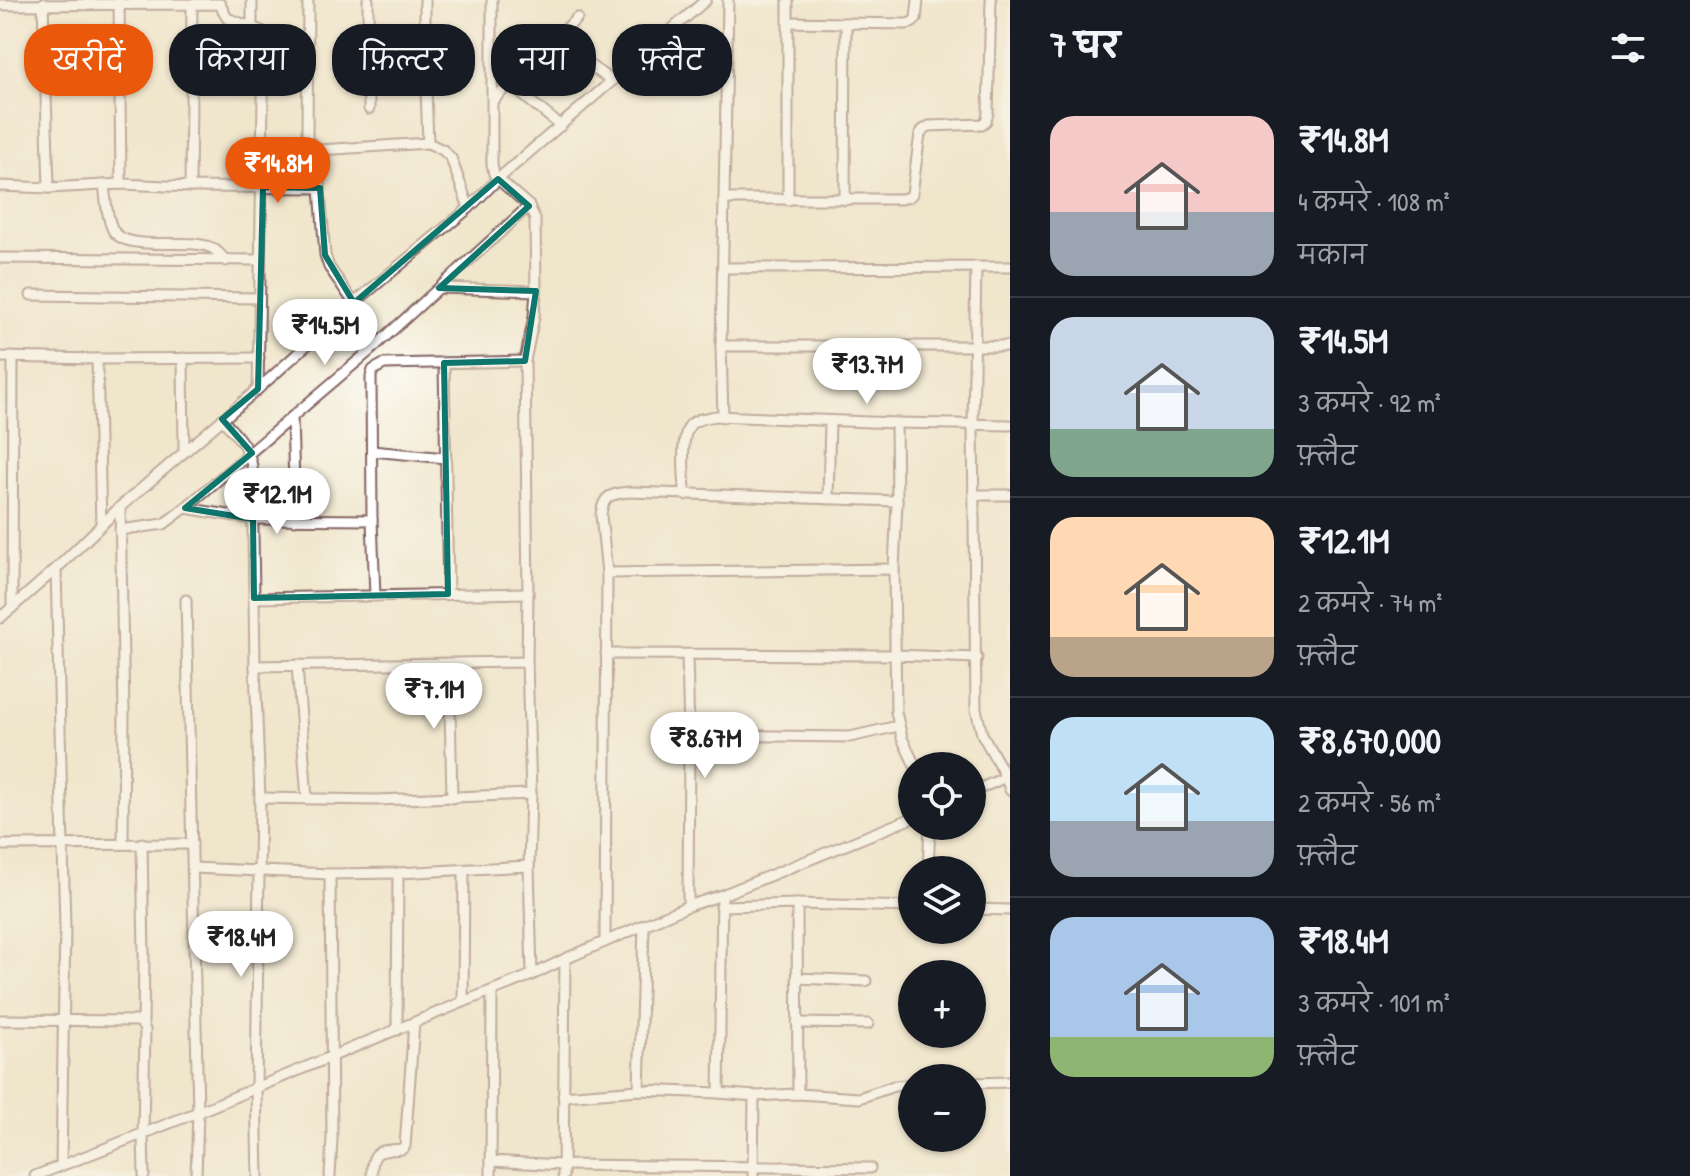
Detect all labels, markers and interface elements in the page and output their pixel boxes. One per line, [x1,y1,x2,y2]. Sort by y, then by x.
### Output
text: 7 घर [1050,22,1120,68]
chip: खरीदें [24,24,153,96]
chip: किराया [169,24,316,96]
chip: फ़िल्टर [332,24,475,96]
chip: नया [491,24,596,96]
chip: फ़्लैट [612,24,732,96]
icon: filters [1606,26,1650,70]
text: ₹14.8M [1298,117,1389,163]
pin: ₹14.8M [213,137,343,205]
text: ₹14.8M [243,145,313,180]
icon: home [1114,148,1210,244]
text: 4 कमरे · 108 m² [1298,184,1450,219]
text: मकान [1298,237,1367,272]
pin: ₹14.5M [260,299,390,367]
text: ₹14.5M [290,307,360,342]
text: ₹14.5M [1298,318,1388,364]
pin: ₹13.7M [802,338,932,406]
text: ₹13.7M [831,346,903,381]
icon: home [1114,349,1210,445]
text: 3 कमरे · 92 m² [1298,385,1441,420]
text: फ़्लैट [1298,438,1357,473]
pin: ₹12.1M [212,468,342,536]
text: ₹12.1M [242,476,312,511]
text: ₹12.1M [1298,518,1389,564]
icon: home [1114,549,1210,645]
text: 2 कमरे · 74 m² [1298,585,1442,620]
text: फ़्लैट [1298,638,1357,673]
pin: ₹7.1M [378,663,490,731]
text: ₹7.1M [403,671,465,706]
pin: ₹8.67M [640,712,770,780]
text: ₹8,670,000 [1298,718,1441,764]
text: ₹8.67M [668,720,742,755]
icon: home [1114,749,1210,845]
map controls [898,752,986,1152]
button: locate [898,752,986,840]
text: 2 कमरे · 56 m² [1298,785,1441,820]
text: फ़्लैट [1298,838,1357,873]
button: layers [898,856,986,944]
pin: ₹18.4M [176,911,306,979]
text: ₹18.4M [1298,918,1389,964]
text: ₹18.4M [206,919,276,954]
icon: home [1114,949,1210,1045]
button: + [898,960,986,1048]
text: 3 कमरे · 101 m² [1298,985,1450,1020]
text: फ़्लैट [1298,1038,1357,1073]
button: − [898,1064,986,1152]

